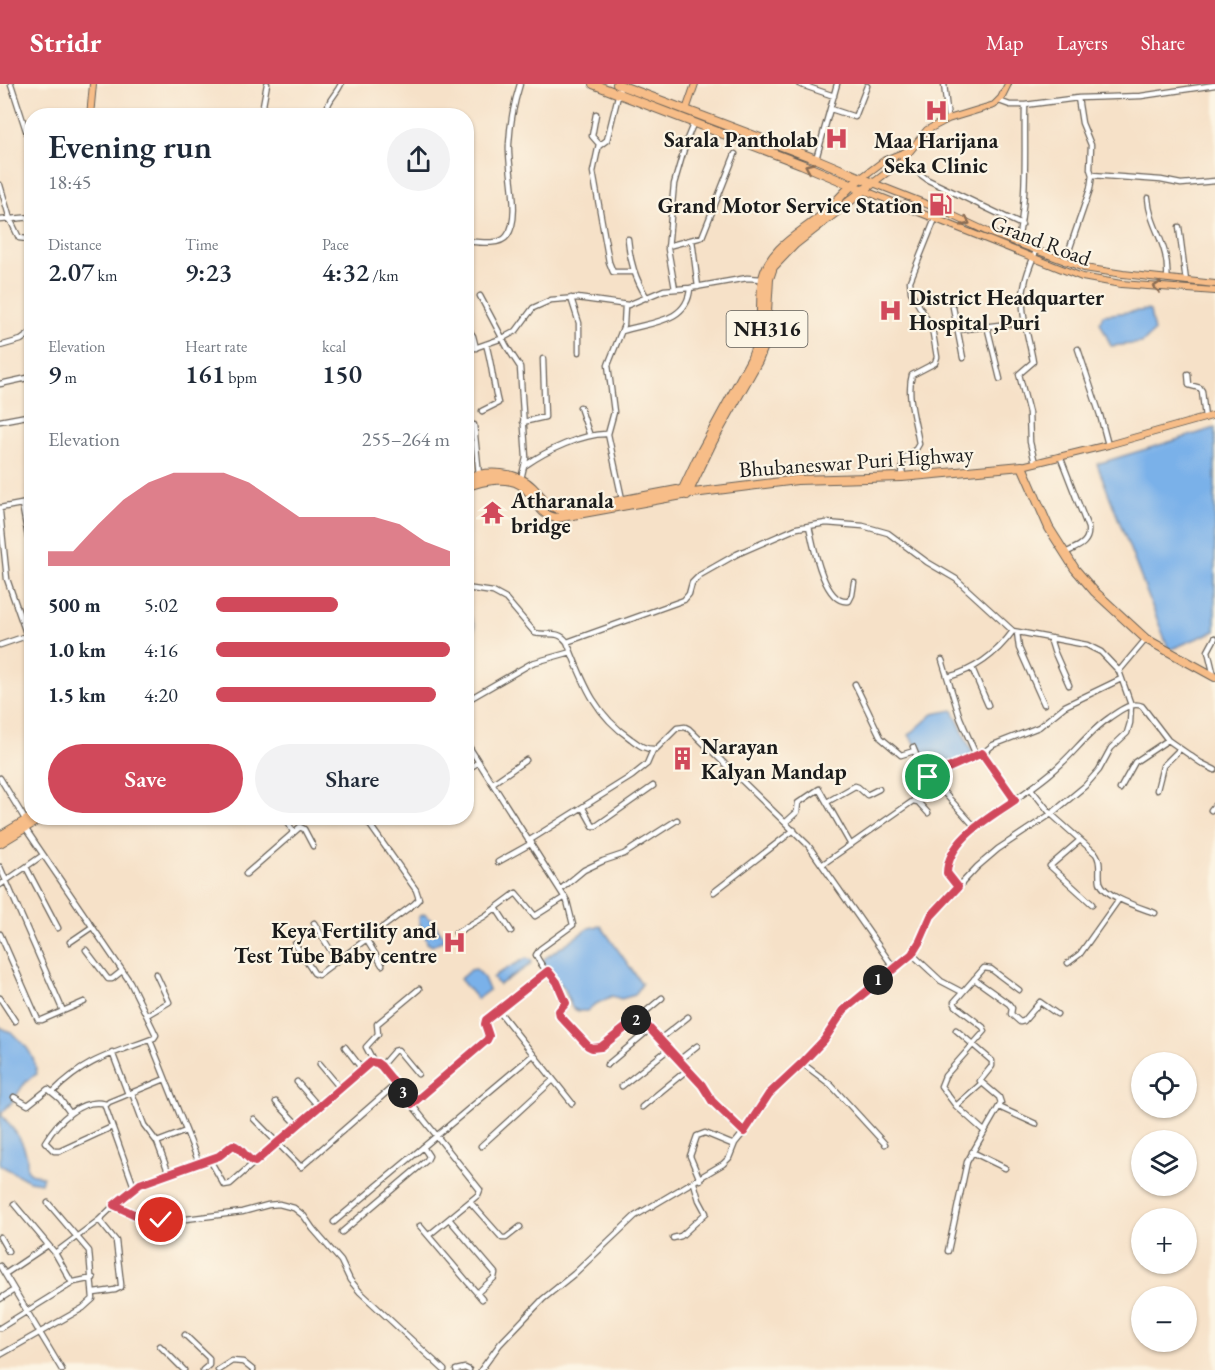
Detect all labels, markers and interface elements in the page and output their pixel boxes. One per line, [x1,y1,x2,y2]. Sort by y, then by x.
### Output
text: Stridr [30,24,101,60]
text: Map [986,29,1024,56]
text: Layers [1057,29,1108,56]
text: Share [1141,29,1185,56]
hospital icon: Maa Harijana Seka Clinic [923,98,949,124]
text: Evening run [48,125,212,168]
place label: Sarala Pantholab [664,125,818,154]
hospital icon: Sarala Pantholab [823,126,849,152]
place label: Maa Harijana Seka Clinic [874,126,999,180]
button: share [387,128,450,191]
one-way arrow [804,162,815,174]
text: 18:45 [48,169,91,195]
place label: Grand Motor Service Station [658,191,924,220]
fuel station icon: Grand Motor Service Station [928,192,954,218]
street label: Grand Road [986,208,1096,273]
one-way arrow [959,214,970,226]
text: Distance [48,234,101,255]
text: Time [185,234,218,255]
text: Pace [322,234,349,255]
text: 2.07 [48,255,94,289]
text: 9:23 [185,255,232,289]
text: 4:32 [322,255,369,289]
text: km [94,265,117,286]
text: /km [369,265,399,286]
one-way arrow [1152,281,1161,294]
place label: District Headquarter Hospital ,Puri [909,283,1105,337]
hospital icon: District Headquarter Hospital ,Puri [878,297,904,323]
road number: NH316 [726,311,807,347]
text: Elevation [48,336,106,357]
text: Heart rate [185,336,247,357]
text: kcal [322,336,346,357]
text: 9 [48,357,61,391]
text: 161 [185,357,225,391]
text: 150 [322,357,362,391]
text: m [61,367,77,388]
text: bpm [225,367,257,388]
text: Elevation [48,426,120,452]
text: 255–264 m [362,426,450,452]
street label: Bhubaneswar Puri Highway [738,439,975,484]
place label: Atharanala bridge [510,486,614,540]
temple icon: Atharanala bridge [480,500,506,526]
text: 500 m [48,592,101,618]
text: 5:02 [144,592,178,618]
text: 1.0 km [48,637,106,663]
text: 4:16 [144,637,178,663]
text: 1.5 km [48,682,106,708]
text: 4:20 [144,682,178,708]
place label: Narayan Kalyan Mandap [701,732,847,786]
button: Save [48,744,243,813]
button: Share [255,744,450,813]
building icon: Narayan Kalyan Mandap [670,746,696,772]
pin [902,751,953,802]
icon: arrive [911,760,944,793]
place label: Keya Fertility and Test Tube Baby centre [234,916,437,970]
hospital icon: Keya Fertility and Test Tube Baby centre [442,930,468,956]
pin: 1 [863,965,893,995]
text: 1 [874,969,882,990]
pin: 2 [621,1005,651,1035]
text: 2 [632,1009,640,1030]
map controls [1131,1052,1197,1352]
button: locate [1131,1052,1197,1118]
pin: 3 [388,1078,418,1108]
text: 3 [399,1082,407,1103]
button: layers [1131,1130,1197,1196]
pin [135,1194,186,1245]
icon: check [144,1203,177,1236]
button: + [1131,1208,1197,1274]
button: − [1131,1286,1197,1352]

